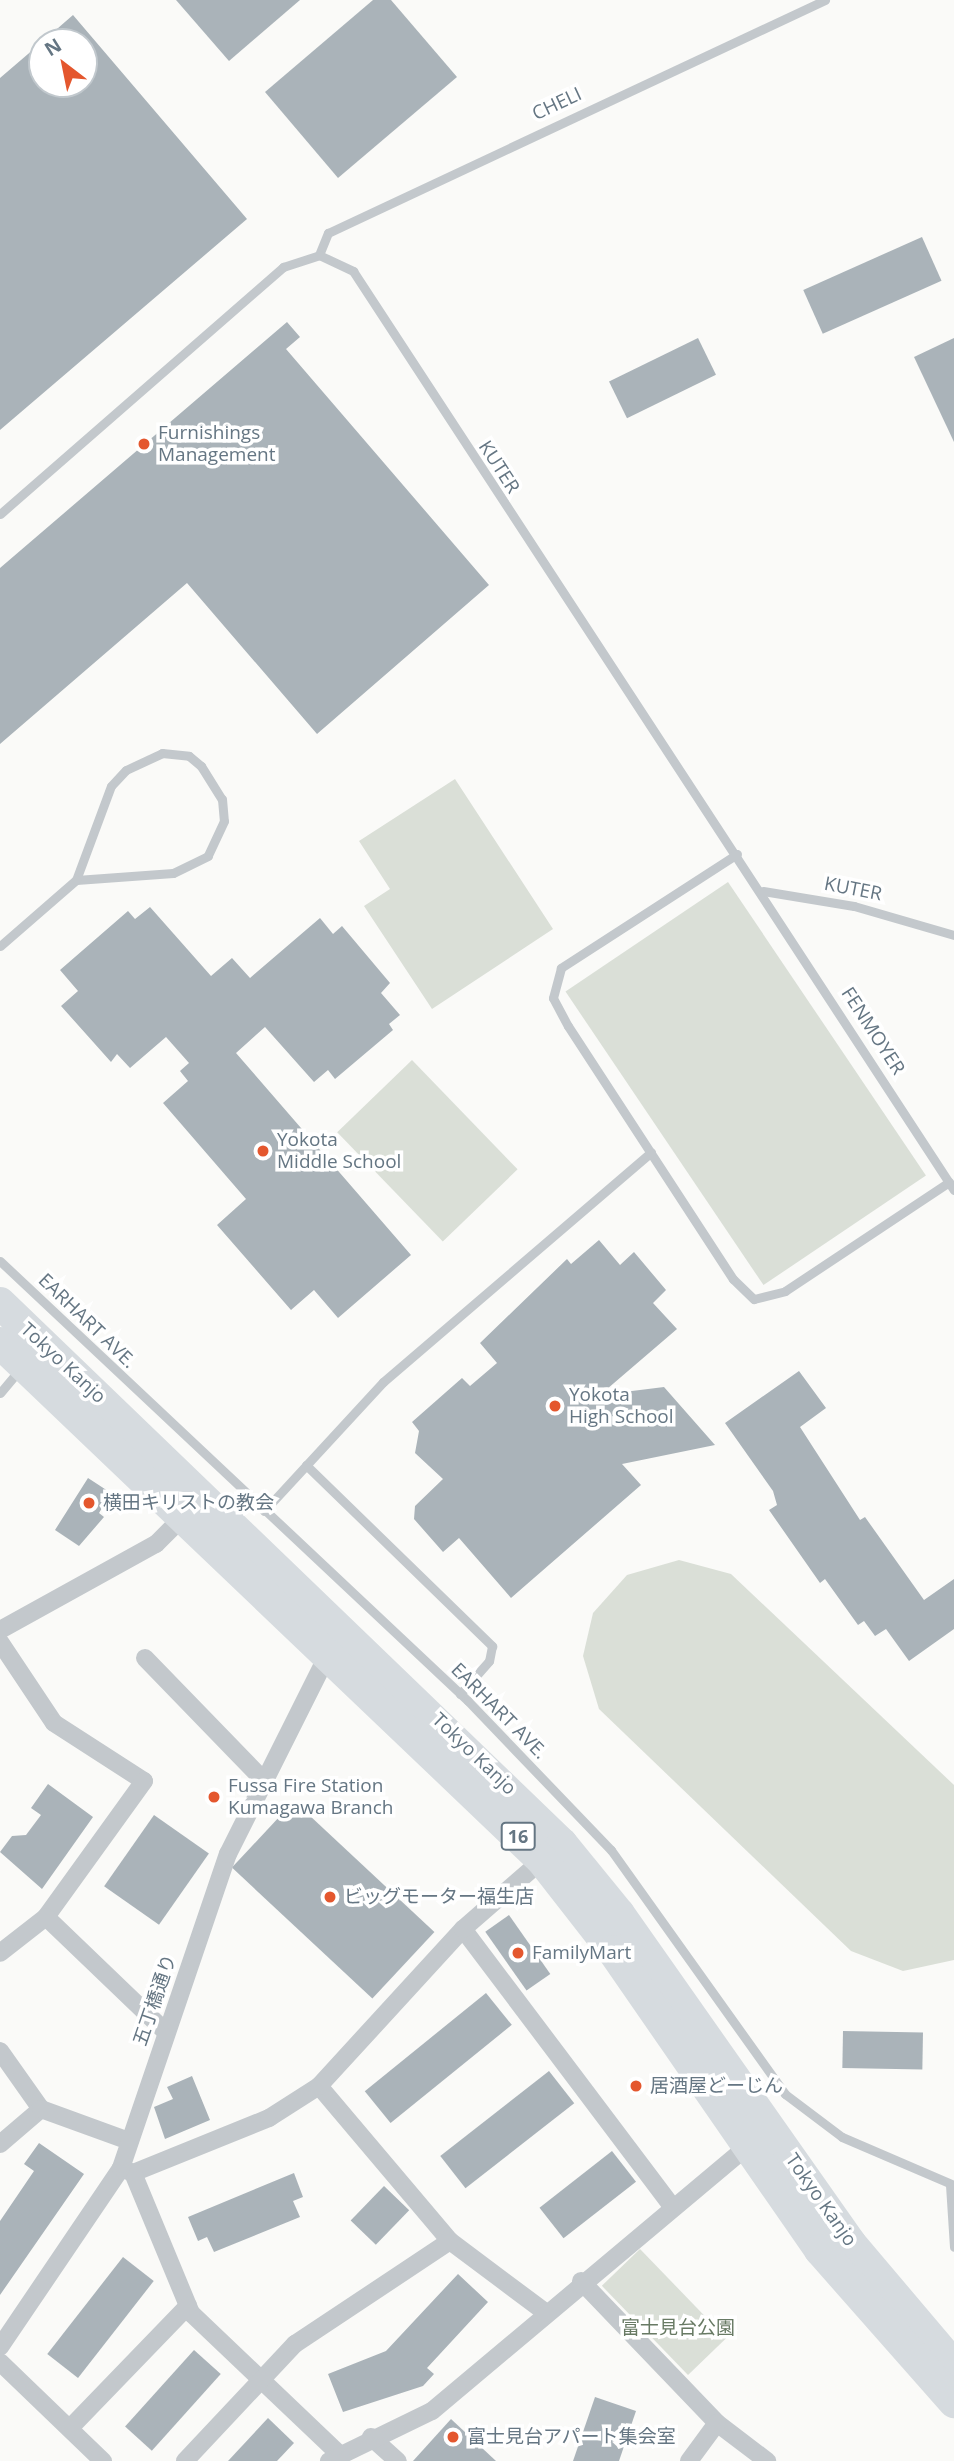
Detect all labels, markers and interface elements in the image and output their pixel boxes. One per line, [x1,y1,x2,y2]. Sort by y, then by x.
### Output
north arrow [28,28,98,98]
text: N [39,32,66,62]
street label: CHELI [529,83,585,125]
place label: Furnishings Management [158,422,276,466]
marker: Furnishings Management [136,436,152,452]
street label: KUTER [474,436,524,498]
street label: KUTER [822,872,884,906]
street label: FENMOYER [836,983,910,1079]
place label: Yokota Middle School [277,1129,401,1173]
marker: Yokota Middle School [255,1143,271,1159]
street label: EARHART AVE. [34,1269,140,1373]
street label: Tokyo Kanjo [16,1318,110,1408]
place label: Yokota High School [569,1384,674,1428]
marker: Yokota High School [547,1398,563,1414]
place label: 横田キリストの教会 [103,1492,274,1514]
marker: 横田キリストの教会 [81,1495,97,1511]
street label: EARHART AVE. [446,1658,552,1764]
street label: Tokyo Kanjo [427,1708,521,1800]
place label: Fussa Fire Station Kumagawa Branch [228,1775,394,1819]
marker: Fussa Fire Station Kumagawa Branch [206,1789,222,1805]
road number: 16 [500,1822,536,1850]
place label: ビッグモーター福生店 [344,1886,534,1908]
marker: ビッグモーター福生店 [322,1889,338,1905]
place label: FamilyMart [532,1942,631,1964]
marker: FamilyMart [510,1945,526,1961]
street label: 五丁橋通り [129,1951,181,2049]
place label: 居酒屋どーじん [650,2075,783,2097]
marker: 居酒屋どーじん [628,2078,644,2094]
street label: Tokyo Kanjo [781,2149,861,2251]
park label: 富士見台公園 [621,2317,735,2339]
place label: 富士見台アパート集会室 [467,2426,676,2448]
marker: 富士見台アパート集会室 [445,2429,461,2445]

